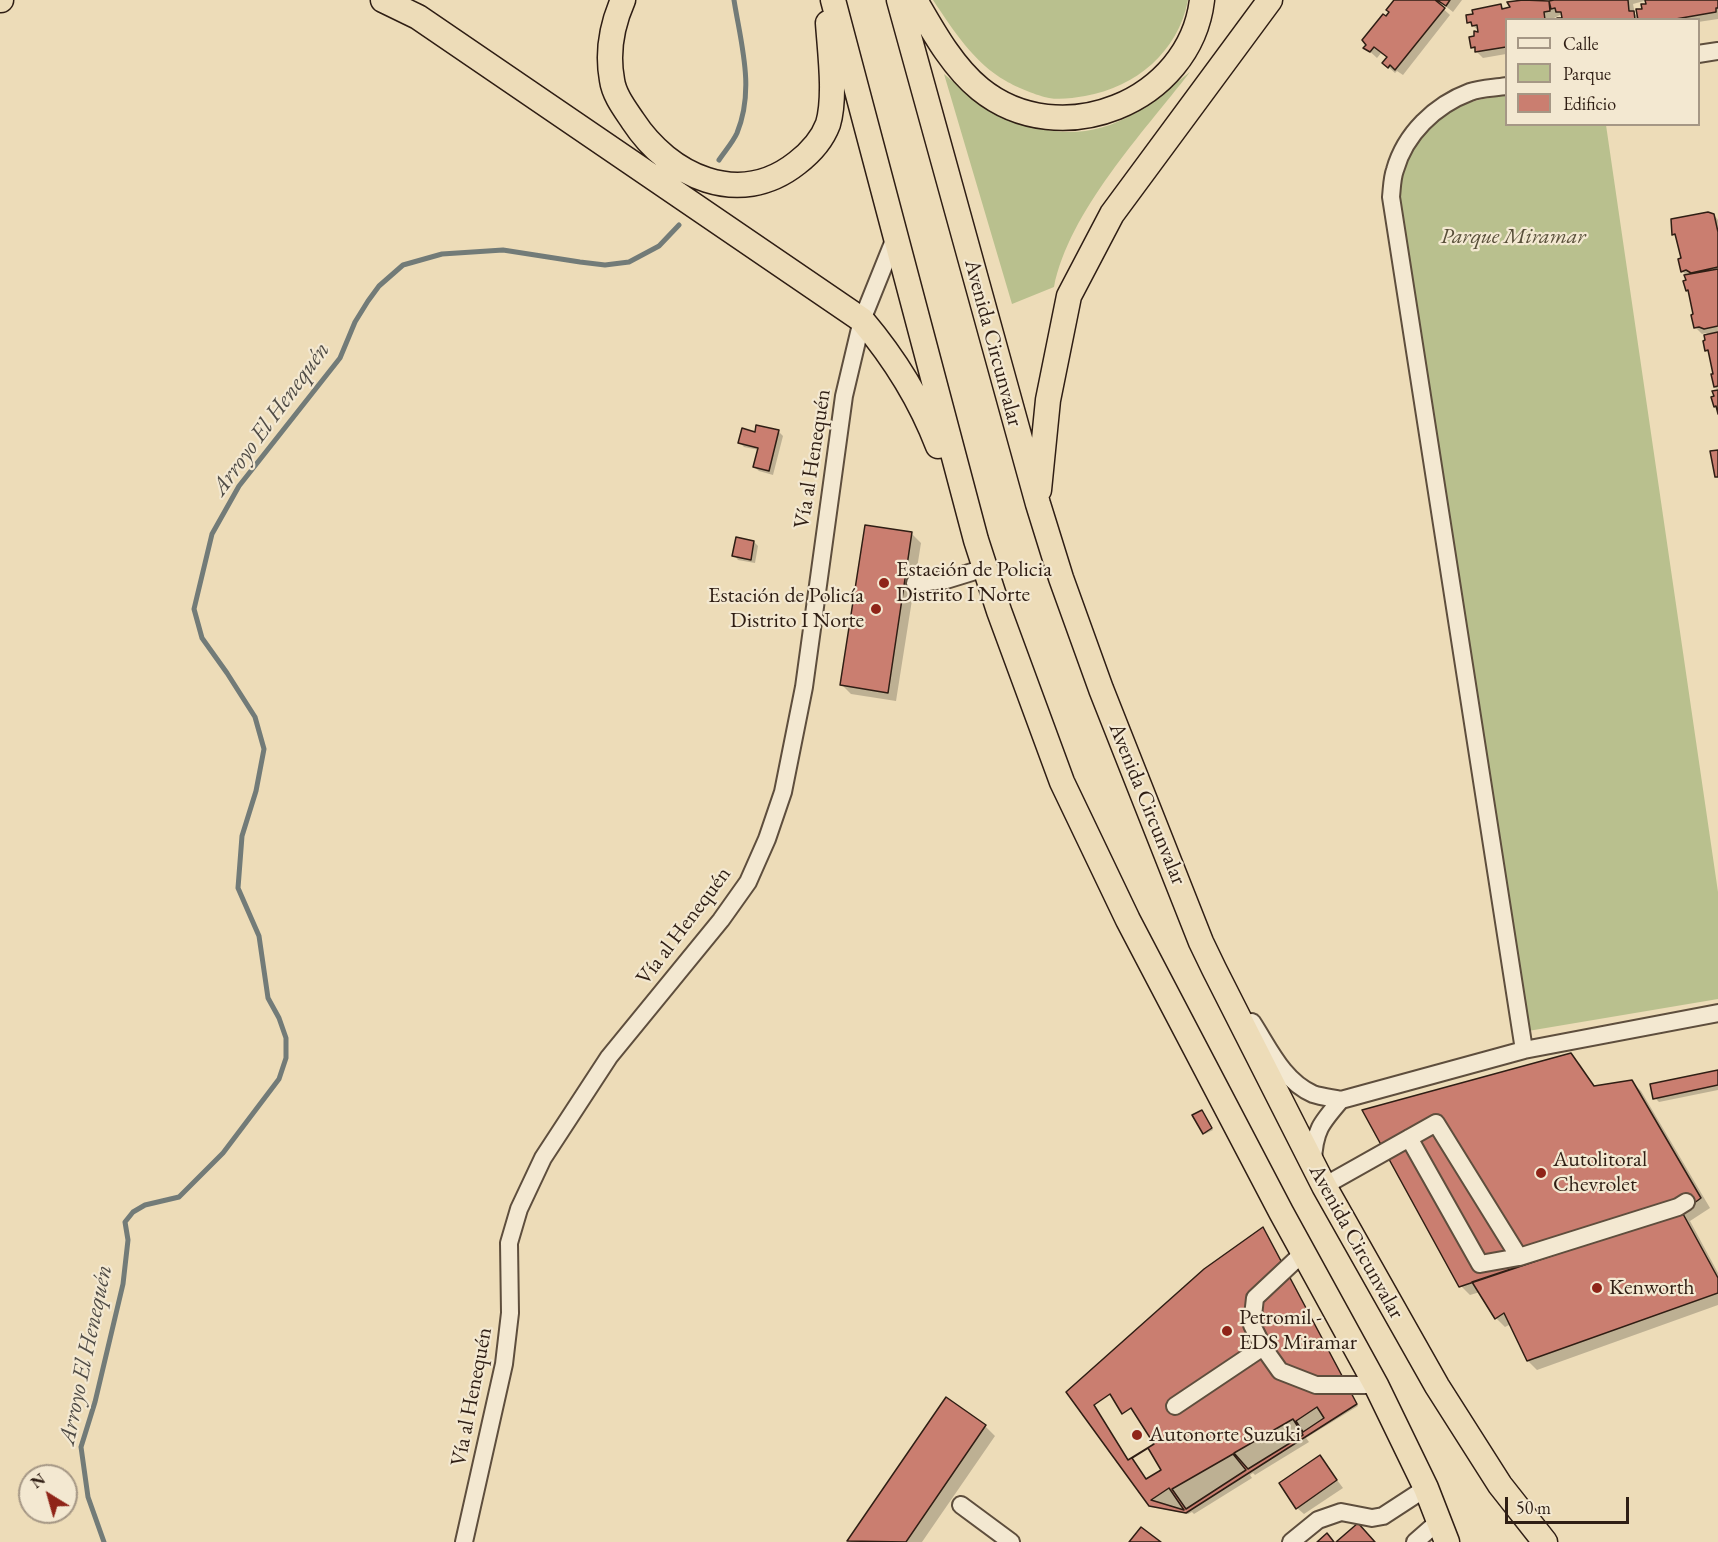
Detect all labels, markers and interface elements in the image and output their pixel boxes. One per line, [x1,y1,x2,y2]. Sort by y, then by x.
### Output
legend [1505,18,1700,126]
text: Calle [1563,32,1599,55]
text: Parque [1563,62,1611,85]
text: Edificio [1563,92,1616,115]
park label: Parque Miramar [1440,224,1586,250]
street label: Avenida Circunvalar [958,256,1028,430]
water label: Arroyo El Henequén [206,337,336,501]
street label: Vía al Henequén [789,387,837,531]
place label: Estación de Policia Distrito I Norte [896,557,1052,608]
marker: Estación de Policia Distrito I Norte [877,576,891,590]
place label: Estación de Policía Distrito I Norte [708,583,864,634]
marker: Estación de Policía Distrito I Norte [869,602,883,616]
street label: Avenida Circunvalar [1103,719,1191,889]
street label: Vía al Henequén [631,862,737,990]
place label: Autolitoral Chevrolet [1553,1147,1647,1198]
street label: Avenida Circunvalar [1303,1160,1409,1324]
marker: Autolitoral Chevrolet [1534,1166,1548,1180]
water label: Arroyo El Henequén [53,1263,119,1447]
place label: Kenworth [1609,1275,1695,1301]
marker: Kenworth [1590,1281,1604,1295]
place label: Petromil - EDS Miramar [1239,1305,1357,1356]
marker: Petromil - EDS Miramar [1220,1324,1234,1338]
street label: Vía al Henequén [446,1325,498,1469]
place label: Autonorte Suzuki [1149,1422,1301,1448]
marker: Autonorte Suzuki [1130,1428,1144,1442]
north arrow [18,1464,78,1524]
text: N [27,1469,50,1493]
scale bar [1508,1485,1632,1523]
text: 50 m [1516,1496,1551,1519]

